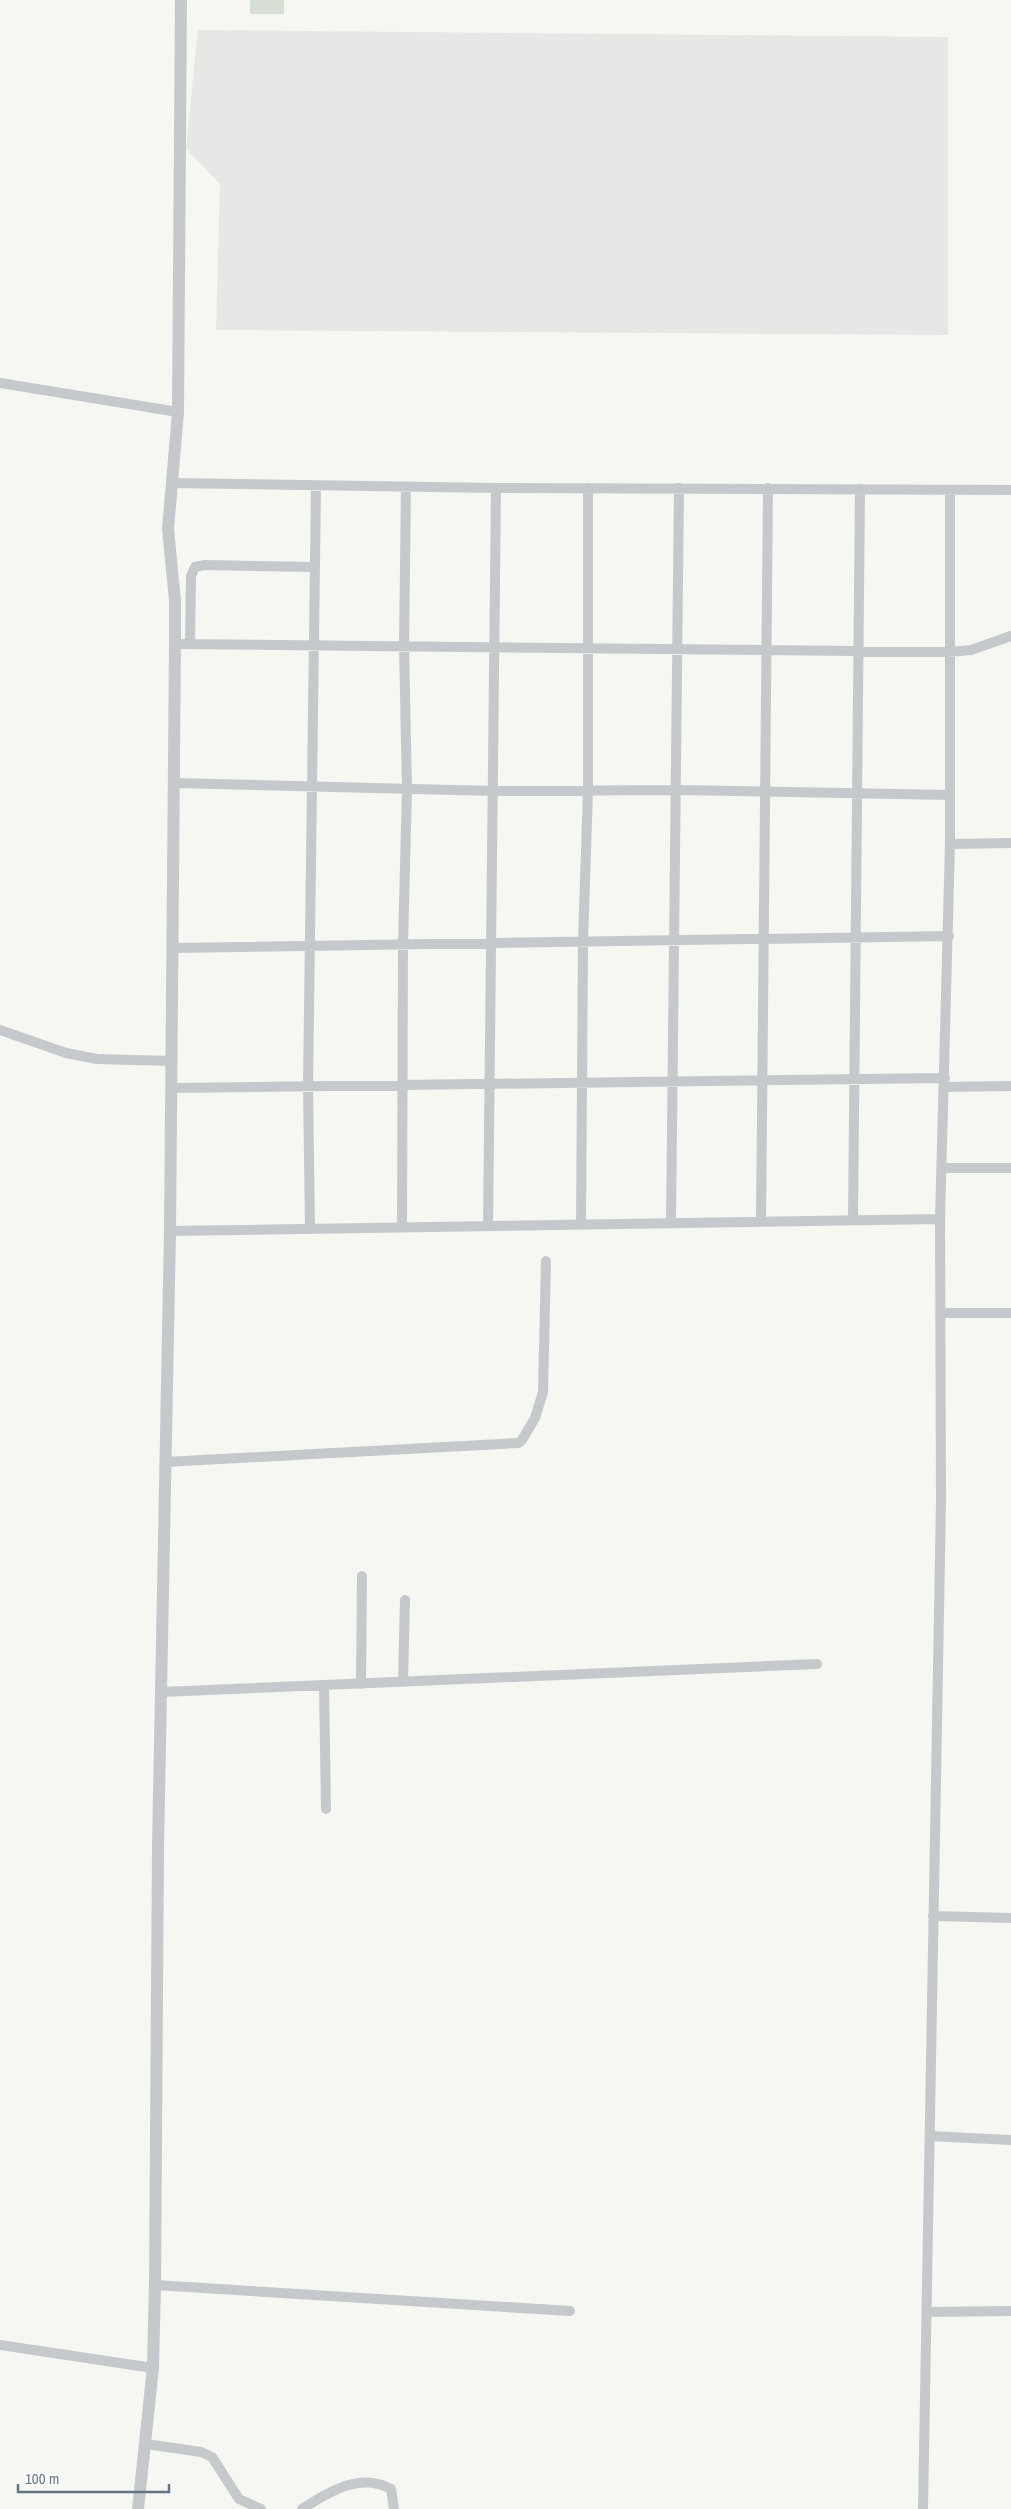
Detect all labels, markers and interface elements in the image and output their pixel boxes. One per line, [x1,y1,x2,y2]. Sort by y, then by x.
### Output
scale bar [18,2462,169,2494]
text: 100 m [25,2468,59,2489]

